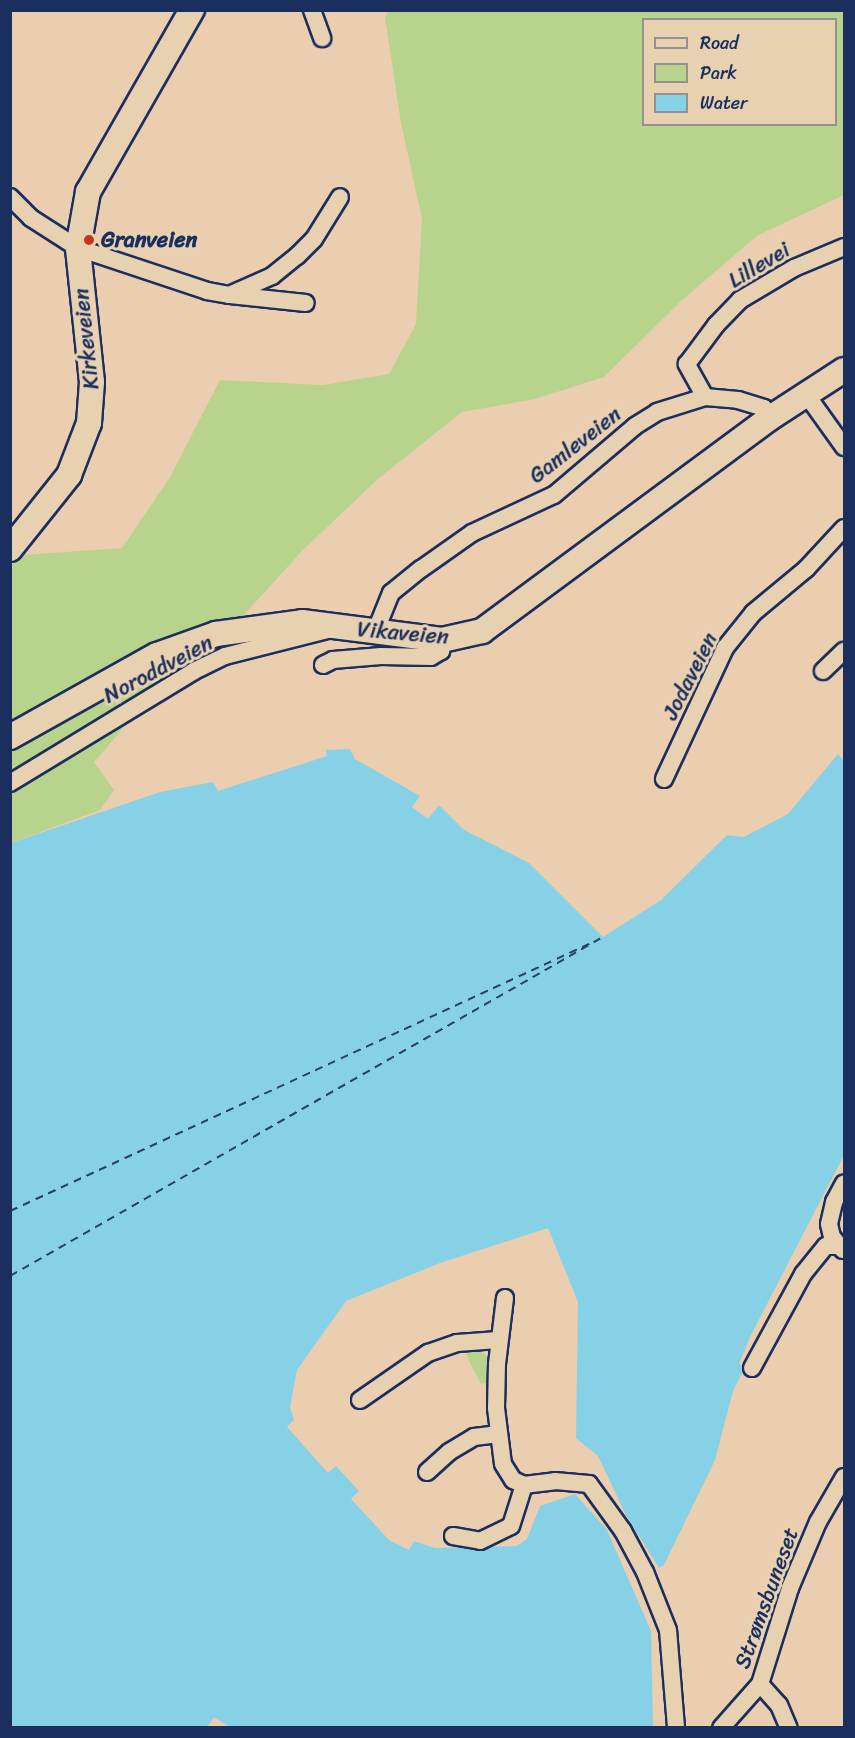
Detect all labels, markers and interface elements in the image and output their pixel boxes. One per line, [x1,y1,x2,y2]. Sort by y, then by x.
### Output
legend [642,18,837,126]
text: Road [700,27,739,59]
text: Park [700,57,737,89]
text: Water [700,87,747,119]
place label: Granveien [101,227,197,253]
marker: Granveien [82,233,96,247]
street label: Lillevei [723,236,795,294]
street label: Kirkeveien [68,287,104,391]
street label: Gamleveien [524,401,626,489]
street label: Vikaveien [356,616,450,650]
street label: Jodaveien [657,628,723,724]
street label: Noroddveien [99,629,217,709]
street label: Strømsbuneset [728,1524,804,1672]

